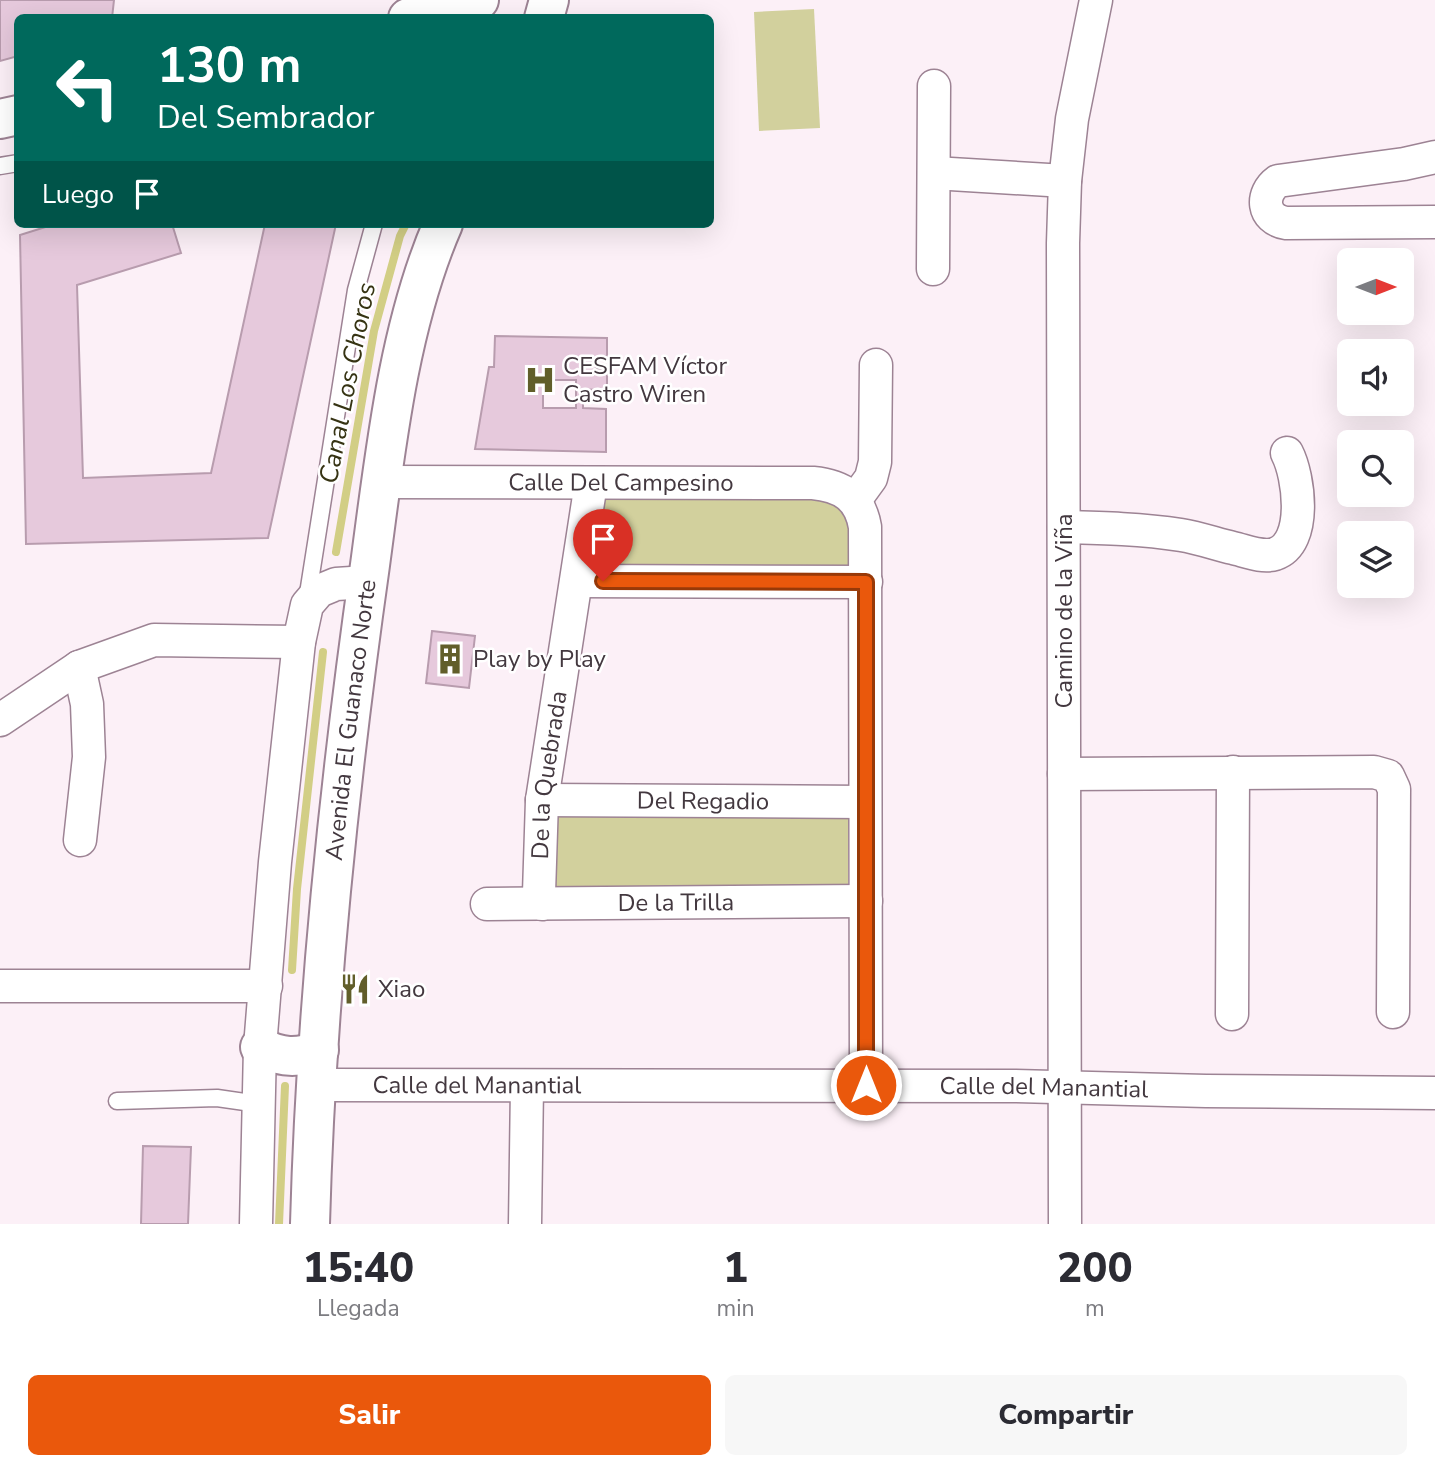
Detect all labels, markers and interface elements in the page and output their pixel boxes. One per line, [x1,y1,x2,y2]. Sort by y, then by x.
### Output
text: 130 m [157,32,301,99]
icon: left [42,42,133,133]
text: Del Sembrador [157,96,374,139]
icon: arrive [128,175,166,213]
text: Luego [42,177,114,212]
north arrow [1337,248,1414,326]
map controls [1337,248,1414,598]
water label: Canal Los Choros [311,280,384,487]
button: sound [1337,339,1414,416]
place label: CESFAM Víctor Castro Wiren [563,350,727,410]
hospital icon: CESFAM Víctor Castro Wiren [523,363,557,397]
button: search [1337,430,1414,507]
street label: Calle Del Campesino [508,466,734,499]
pin [573,509,633,581]
street label: Camino de la Viña [1048,513,1080,709]
icon: arrive [584,520,622,558]
button: layers [1337,521,1414,598]
street label: Avenida El Guanaco Norte [318,577,384,862]
building icon: Play by Play [433,642,467,676]
place label: Play by Play [473,643,607,675]
street label: De la Quebrada [524,689,575,860]
street label: Del Regadio [637,785,769,817]
street label: De la Trilla [618,886,734,919]
restaurant icon: Xiao [338,972,372,1006]
place label: Xiao [378,973,425,1005]
position arrow [829,1048,903,1122]
street label: Calle del Manantial [373,1069,581,1101]
street label: Calle del Manantial [940,1070,1149,1105]
text: 15:40 [302,1240,414,1297]
text: 1 [723,1240,748,1297]
text: 200 [1057,1240,1133,1297]
text: Llegada [317,1293,400,1324]
text: min [717,1293,755,1324]
text: m [1085,1293,1105,1324]
button: Salir [28,1375,711,1455]
button: Compartir [725,1375,1407,1455]

